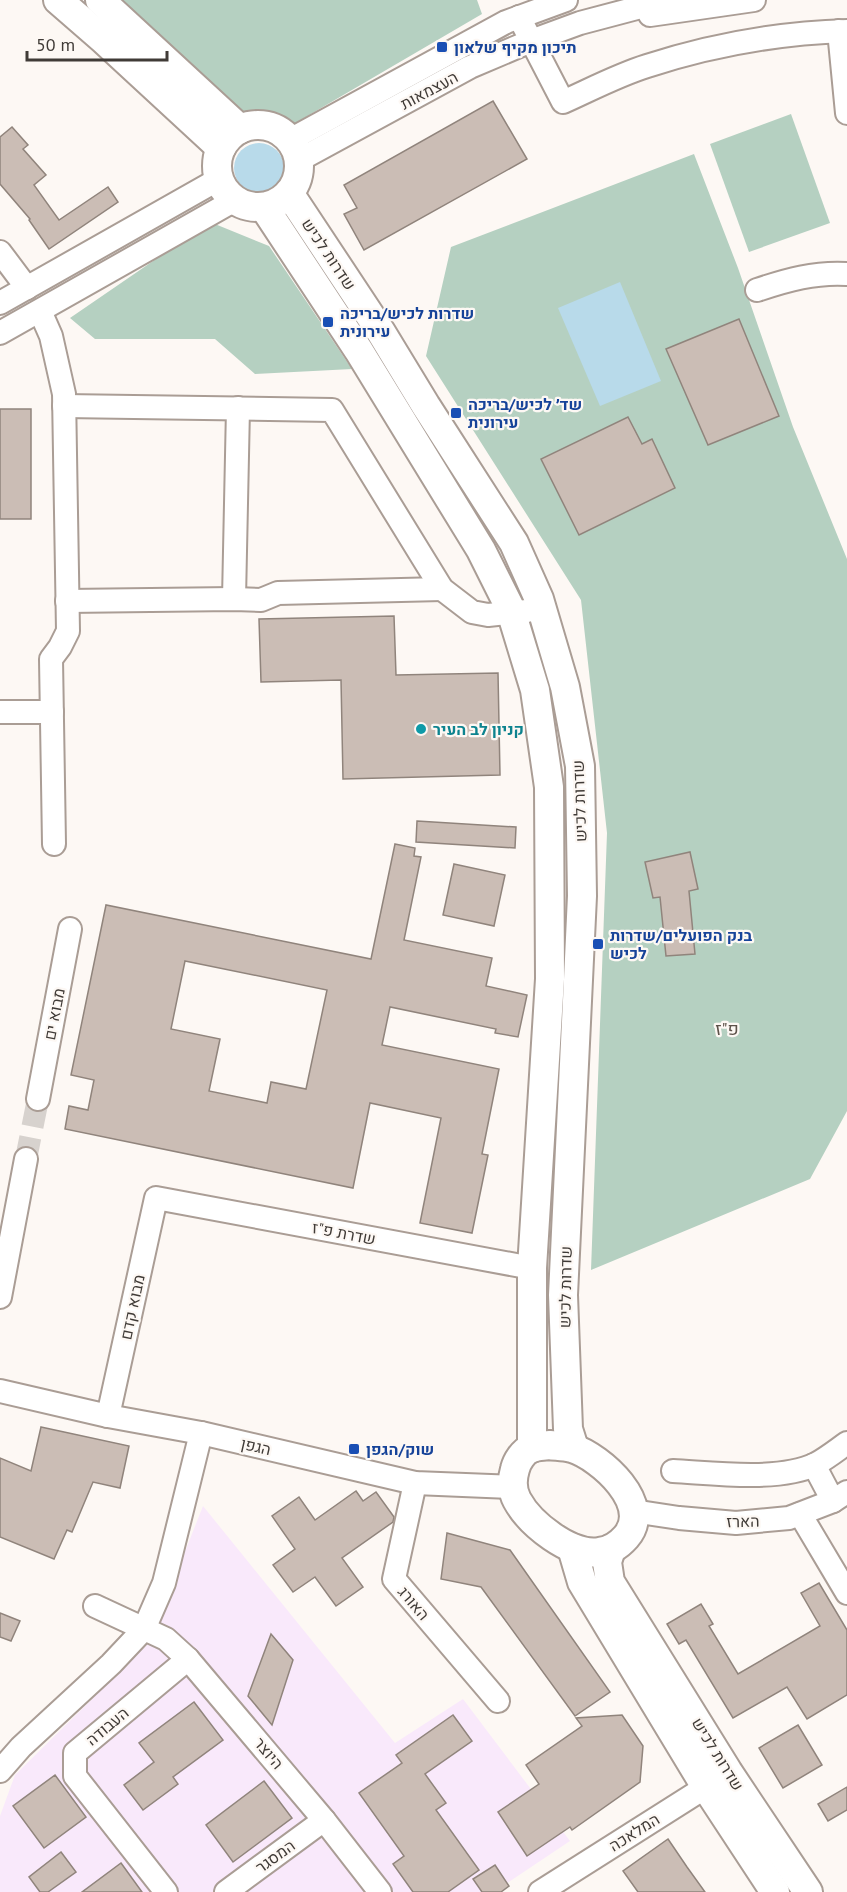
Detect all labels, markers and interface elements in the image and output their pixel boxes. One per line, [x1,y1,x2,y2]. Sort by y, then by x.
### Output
scale bar [27,24,166,62]
text: 50 m [36,33,75,56]
place label: תיכון מקיף שלאון [454,37,577,57]
marker: תיכון מקיף שלאון [435,40,449,54]
street label: העצמאות [397,66,461,114]
street label: שדרות לכיש [298,214,360,294]
place label: שדרות לכיש/בריכה עירונית [340,303,474,341]
marker: שדרות לכיש/בריכה עירונית [321,315,335,329]
place label: שד׳ לכיש/בריכה עירונית [468,394,582,432]
marker: שד׳ לכיש/בריכה עירונית [449,406,463,420]
place label: קניון לב העיר [433,719,524,739]
marker: קניון לב העיר [414,722,428,736]
street label: שדרות לכיש [568,760,590,842]
place label: בנק הפועלים/שדרות לכיש [610,925,753,963]
marker: בנק הפועלים/שדרות לכיש [591,937,605,951]
street label: מבוא ים [39,986,69,1042]
district label: פ"ז [715,1017,739,1040]
street label: שדרת פ"ז [311,1217,377,1249]
street label: שדרות לכיש [554,1246,576,1328]
street label: מבוא קדם [115,1273,149,1341]
street label: הגפן [239,1433,273,1459]
place label: שוק/הגפן [366,1439,434,1459]
marker: שוק/הגפן [347,1442,361,1456]
street label: הארז [726,1511,760,1531]
street label: האורג [394,1582,434,1624]
street label: העבודה [82,1702,132,1750]
street label: שדרות לכיש [688,1714,748,1794]
street label: היוצר [250,1733,288,1773]
street label: המלאכה [605,1809,663,1855]
street label: המסגר [251,1835,299,1877]

